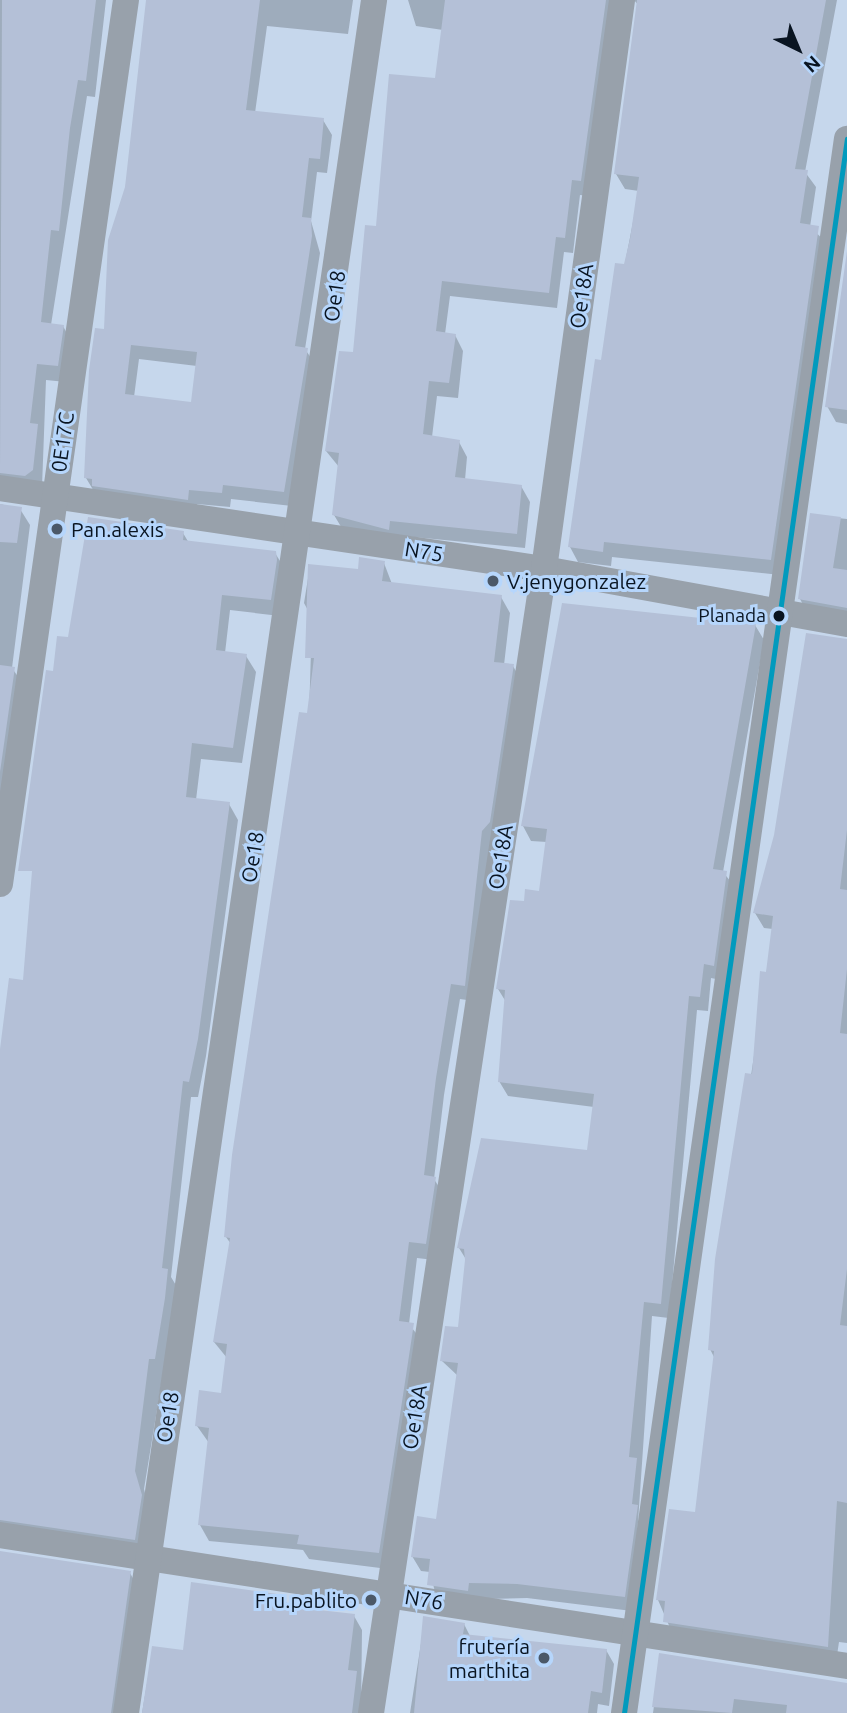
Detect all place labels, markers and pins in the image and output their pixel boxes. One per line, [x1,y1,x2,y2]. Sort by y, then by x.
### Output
place label: Pan.alexis [71,516,164,542]
marker: Pan.alexis [49,521,65,537]
place label: V.jenygonzalez [507,568,646,594]
marker: V.jenygonzalez [485,573,501,589]
place label: Planada [698,605,766,627]
marker: Planada [772,609,786,623]
place label: Fru.pablito [255,1587,357,1613]
marker: Fru.pablito [363,1592,379,1608]
place label: frutería marthita [449,1633,530,1683]
marker: frutería marthita [536,1650,552,1666]

